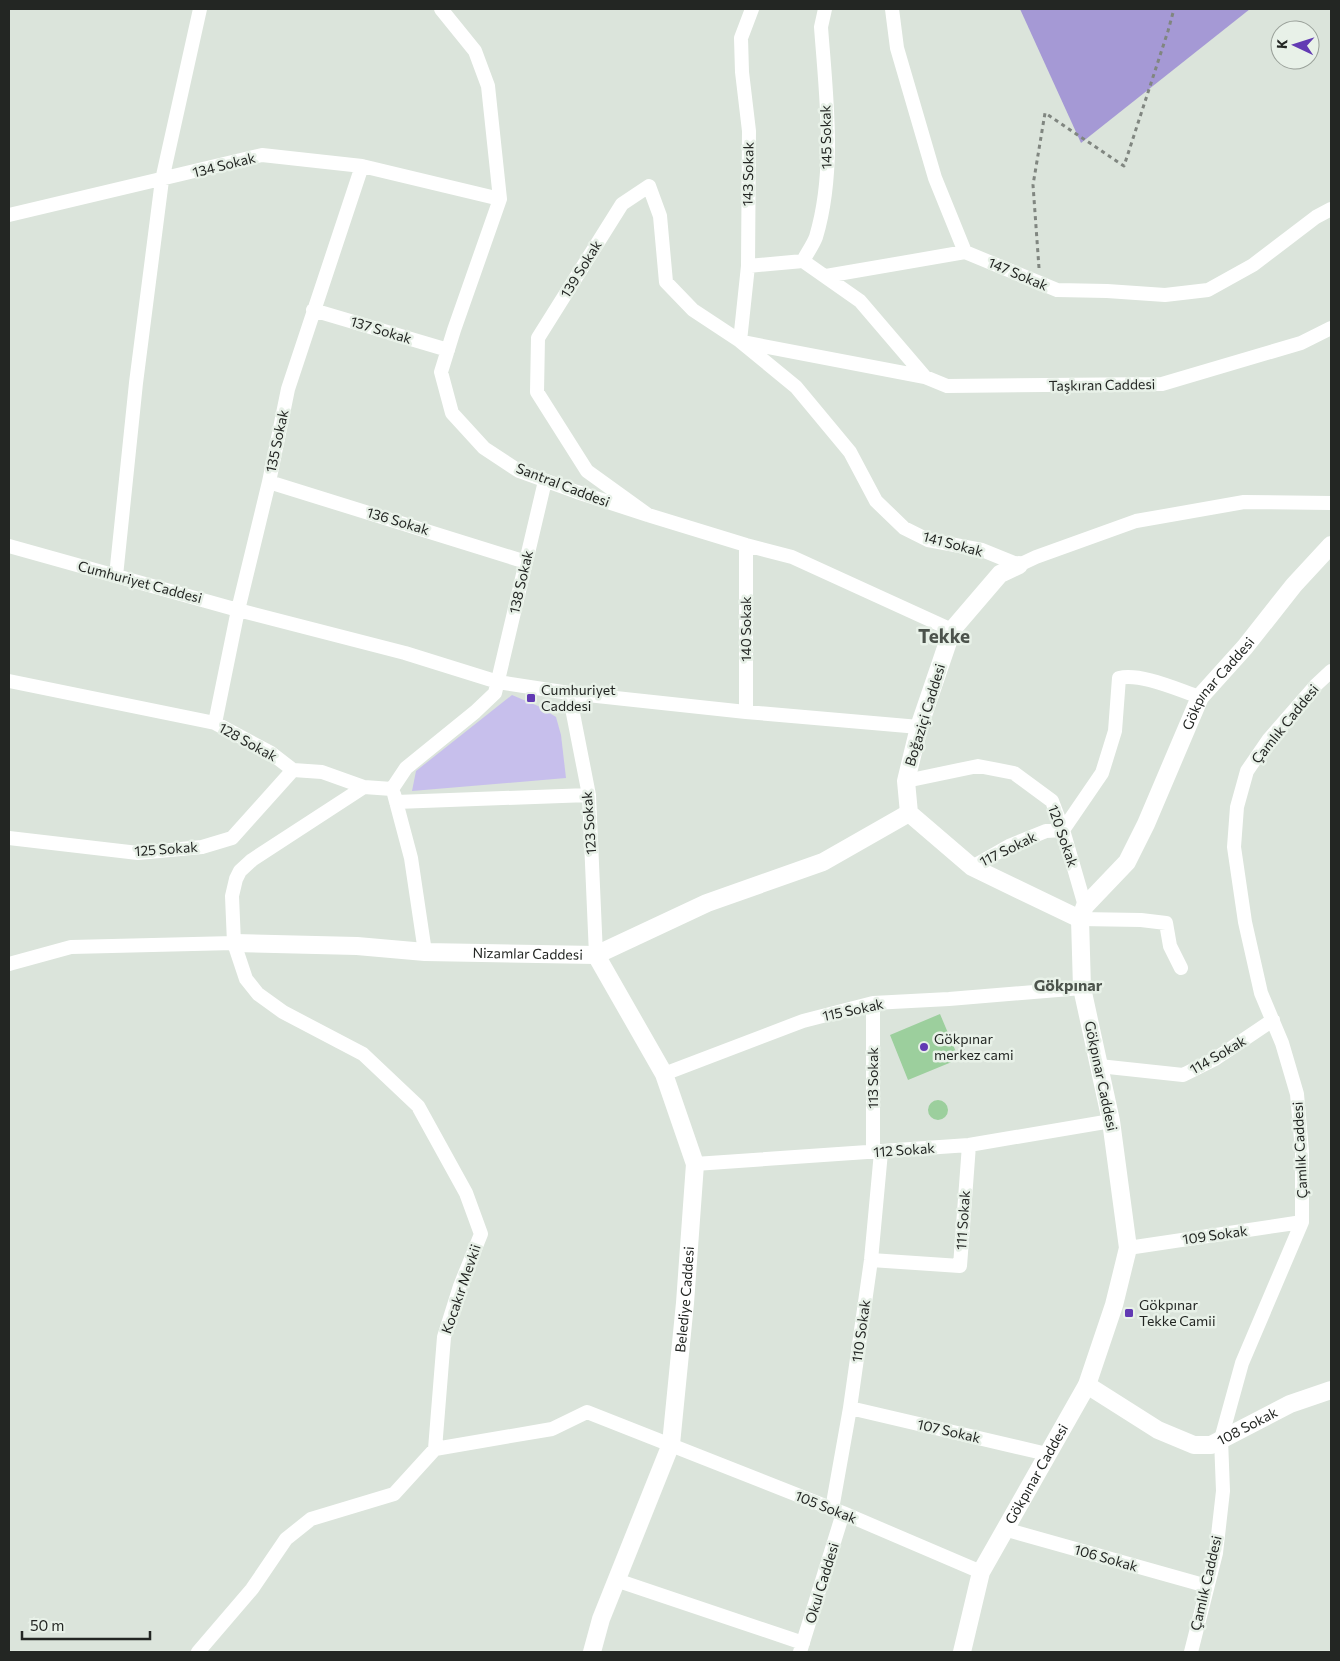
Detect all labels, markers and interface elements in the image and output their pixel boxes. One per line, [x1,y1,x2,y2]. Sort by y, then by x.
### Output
north arrow [1270,20,1320,70]
text: K [1273,38,1290,50]
street label: 145 Sokak [816,104,835,169]
street label: 143 Sokak [738,141,757,206]
street label: 134 Sokak [191,148,257,181]
street label: 139 Sokak [556,237,605,300]
street label: 147 Sokak [986,253,1051,294]
street label: 137 Sokak [349,312,414,347]
street label: Taşkıran Caddesi [1049,375,1155,394]
street label: 135 Sokak [262,408,292,474]
street label: Santral Caddesi [514,459,612,510]
street label: 136 Sokak [365,503,432,538]
street label: 141 Sokak [921,527,986,560]
street label: 138 Sokak [505,548,536,615]
street label: Cumhuriyet Caddesi [76,557,204,606]
street label: 140 Sokak [737,596,754,662]
district label: Tekke [918,624,970,647]
street label: Gökpınar Caddesi [1178,634,1257,732]
street label: Boğaziçi Caddesi [901,661,948,768]
place label: Cumhuriyet Caddesi [541,681,616,714]
street label: Çamlık Caddesi [1247,681,1322,767]
marker: Cumhuriyet Caddesi [525,692,537,704]
street label: 128 Sokak [216,719,281,765]
street label: 123 Sokak [578,790,599,855]
street label: 120 Sokak [1045,803,1082,870]
street label: 117 Sokak [977,827,1039,870]
street label: 125 Sokak [134,838,199,859]
street label: Nizamlar Caddesi [472,944,583,963]
district label: Gökpınar [1034,975,1103,994]
street label: 115 Sokak [821,995,885,1024]
street label: Gökpınar Caddesi [1082,1019,1121,1133]
place label: Gökpınar merkez cami [934,1030,1014,1063]
street label: 114 Sokak [1187,1031,1249,1077]
marker: Gökpınar merkez cami [918,1041,930,1053]
street label: 113 Sokak [864,1047,881,1109]
street label: Çamlık Caddesi [1288,1101,1311,1199]
street label: 112 Sokak [873,1139,936,1160]
street label: 111 Sokak [952,1189,973,1250]
street label: 109 Sokak [1181,1221,1249,1247]
street label: Kocakır Mevkii [437,1242,484,1336]
street label: Belediye Caddesi [671,1246,697,1353]
place label: Gökpınar Tekke Camii [1139,1296,1216,1329]
street label: 110 Sokak [848,1298,873,1363]
marker: Gökpınar Tekke Camii [1123,1307,1135,1319]
street label: 108 Sokak [1214,1403,1280,1448]
street label: 107 Sokak [916,1415,983,1446]
street label: Gökpınar Caddesi [1001,1421,1071,1527]
street label: 105 Sokak [793,1486,860,1527]
street label: Çamlık Caddesi [1186,1534,1225,1632]
street label: Okul Caddesi [801,1540,842,1625]
street label: 106 Sokak [1072,1540,1140,1575]
scale bar [22,1608,150,1640]
text: 50 m [30,1616,64,1634]

